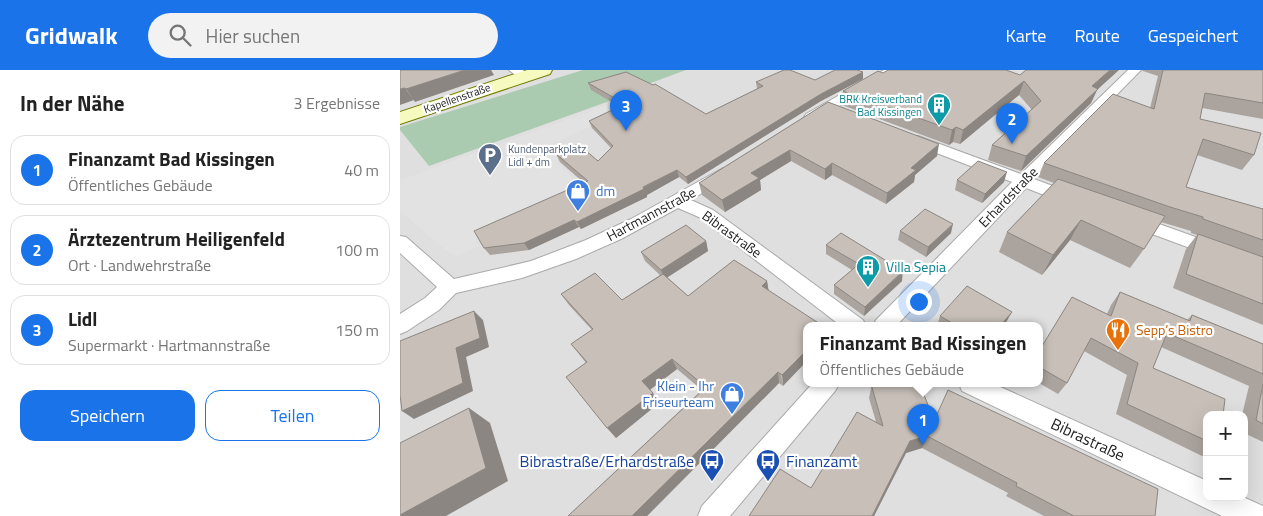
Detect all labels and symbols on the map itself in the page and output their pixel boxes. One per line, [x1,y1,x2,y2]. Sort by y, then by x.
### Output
street label: Kapellenstraße [421,79,493,117]
pin: 3 [610,90,642,131]
place label: BRK Kreisverband Bad Kissingen [839,91,922,120]
building icon: BRK Kreisverband Bad Kissingen [926,92,952,126]
pin: 2 [996,103,1028,144]
place label: Kundenparkplatz Lidl + dm [508,141,586,170]
parking icon: Kundenparkplatz Lidl + dm [477,142,503,176]
street label: Erhardstraße [973,161,1042,232]
shop icon: dm [565,178,591,212]
place label: dm [596,180,615,201]
street label: Hartmannstraße [602,181,699,246]
street label: Bibrastraße [698,205,767,262]
building icon: Villa Sepia [855,254,881,288]
place label: Villa Sepia [886,256,946,277]
your location [906,289,932,315]
restaurant icon: Sepp’s Bistro [1105,317,1131,351]
place label: Sepp’s Bistro [1136,319,1213,340]
place label: Klein - Ihr Friseurteam [642,375,714,412]
shop icon: Klein - Ihr Friseurteam [719,381,745,415]
pin: 1 [907,404,939,445]
street label: Bibrastraße [1047,411,1129,467]
bus stop icon: Bibrastraße/Erhardstraße [699,448,725,482]
bus stop icon: Finanzamt [755,448,781,482]
place label: Bibrastraße/Erhardstraße [520,449,694,473]
place label: Finanzamt [786,449,858,473]

